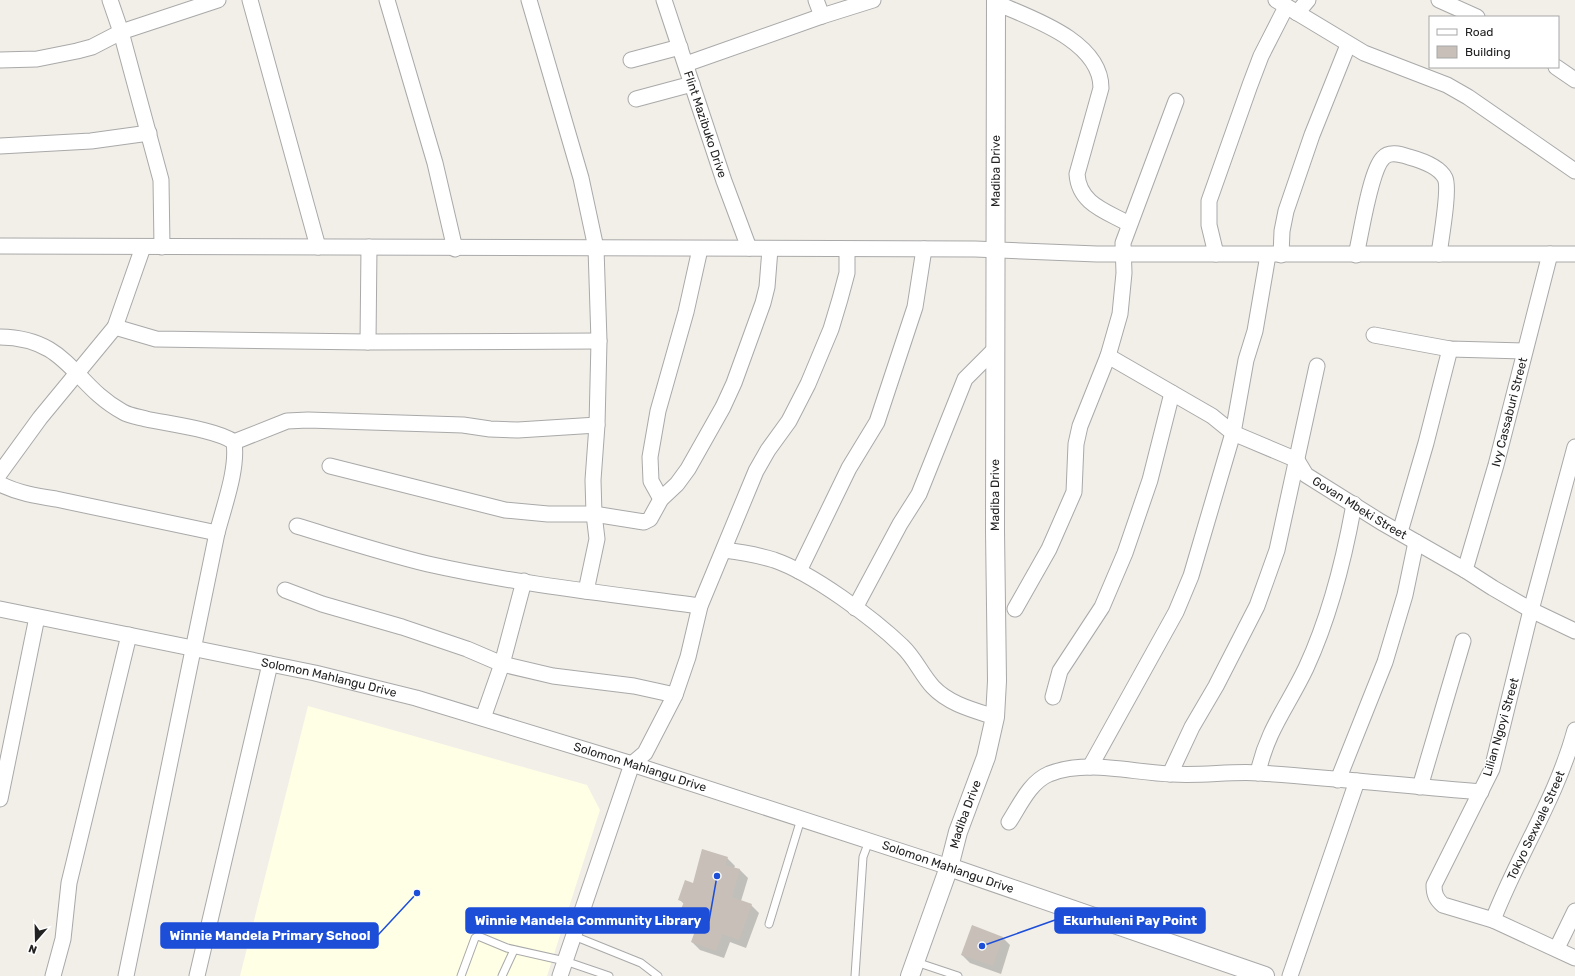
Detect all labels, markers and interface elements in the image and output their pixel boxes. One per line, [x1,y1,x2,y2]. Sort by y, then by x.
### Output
legend [1429,16,1559,68]
text: Road [1465,25,1493,39]
text: Building [1465,45,1511,59]
street label: Flint Mazibuko Drive [681,69,730,180]
street label: Madiba Drive [989,135,1003,207]
street label: Ivy Cassaburi Street [1489,356,1530,468]
street label: Madiba Drive [988,459,1002,531]
street label: Govan Mbeki Street [1310,474,1410,542]
street label: Solomon Mahlangu Drive [260,655,398,700]
street label: Lilian Ngoyi Street [1480,676,1522,778]
street label: Solomon Mahlangu Drive [572,740,709,795]
street label: Tokyo Sexwale Street [1504,768,1568,882]
street label: Madiba Drive [947,778,984,850]
street label: Solomon Mahlangu Drive [880,838,1016,896]
callout: Winnie Mandela Community Library [466,908,709,933]
callout: Ekurhuleni Pay Point [1055,908,1205,933]
text: Winnie Mandela Community Library [475,913,702,928]
text: Ekurhuleni Pay Point [1063,913,1197,928]
north arrow [16,920,56,960]
callout: Winnie Mandela Primary School [161,923,378,948]
text: Winnie Mandela Primary School [170,928,370,943]
text: N [27,941,39,956]

